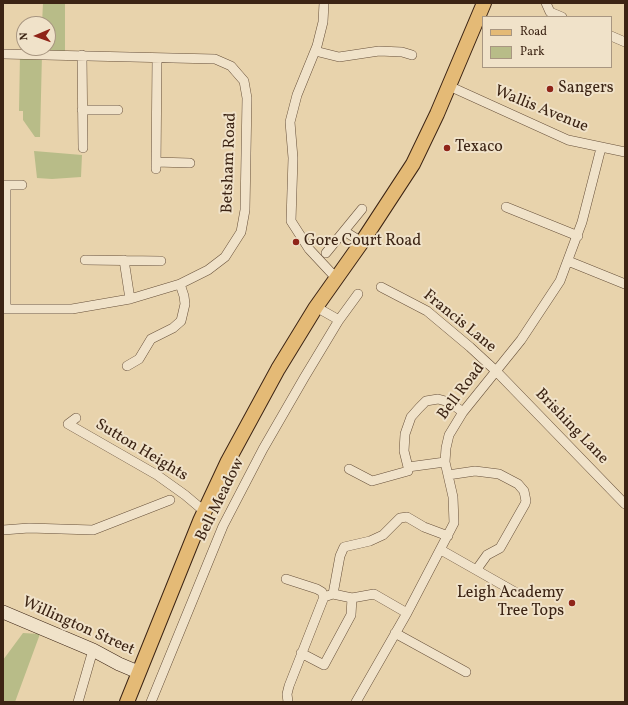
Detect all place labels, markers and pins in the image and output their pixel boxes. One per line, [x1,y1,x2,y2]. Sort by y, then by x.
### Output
place label: Sangers [558,79,614,99]
marker: Sangers [545,84,555,94]
place label: Texaco [455,138,503,158]
marker: Texaco [442,143,452,153]
place label: Gore Court Road [304,232,421,252]
marker: Gore Court Road [291,237,301,247]
place label: Leigh Academy Tree Tops [457,584,564,622]
marker: Leigh Academy Tree Tops [567,598,577,608]

